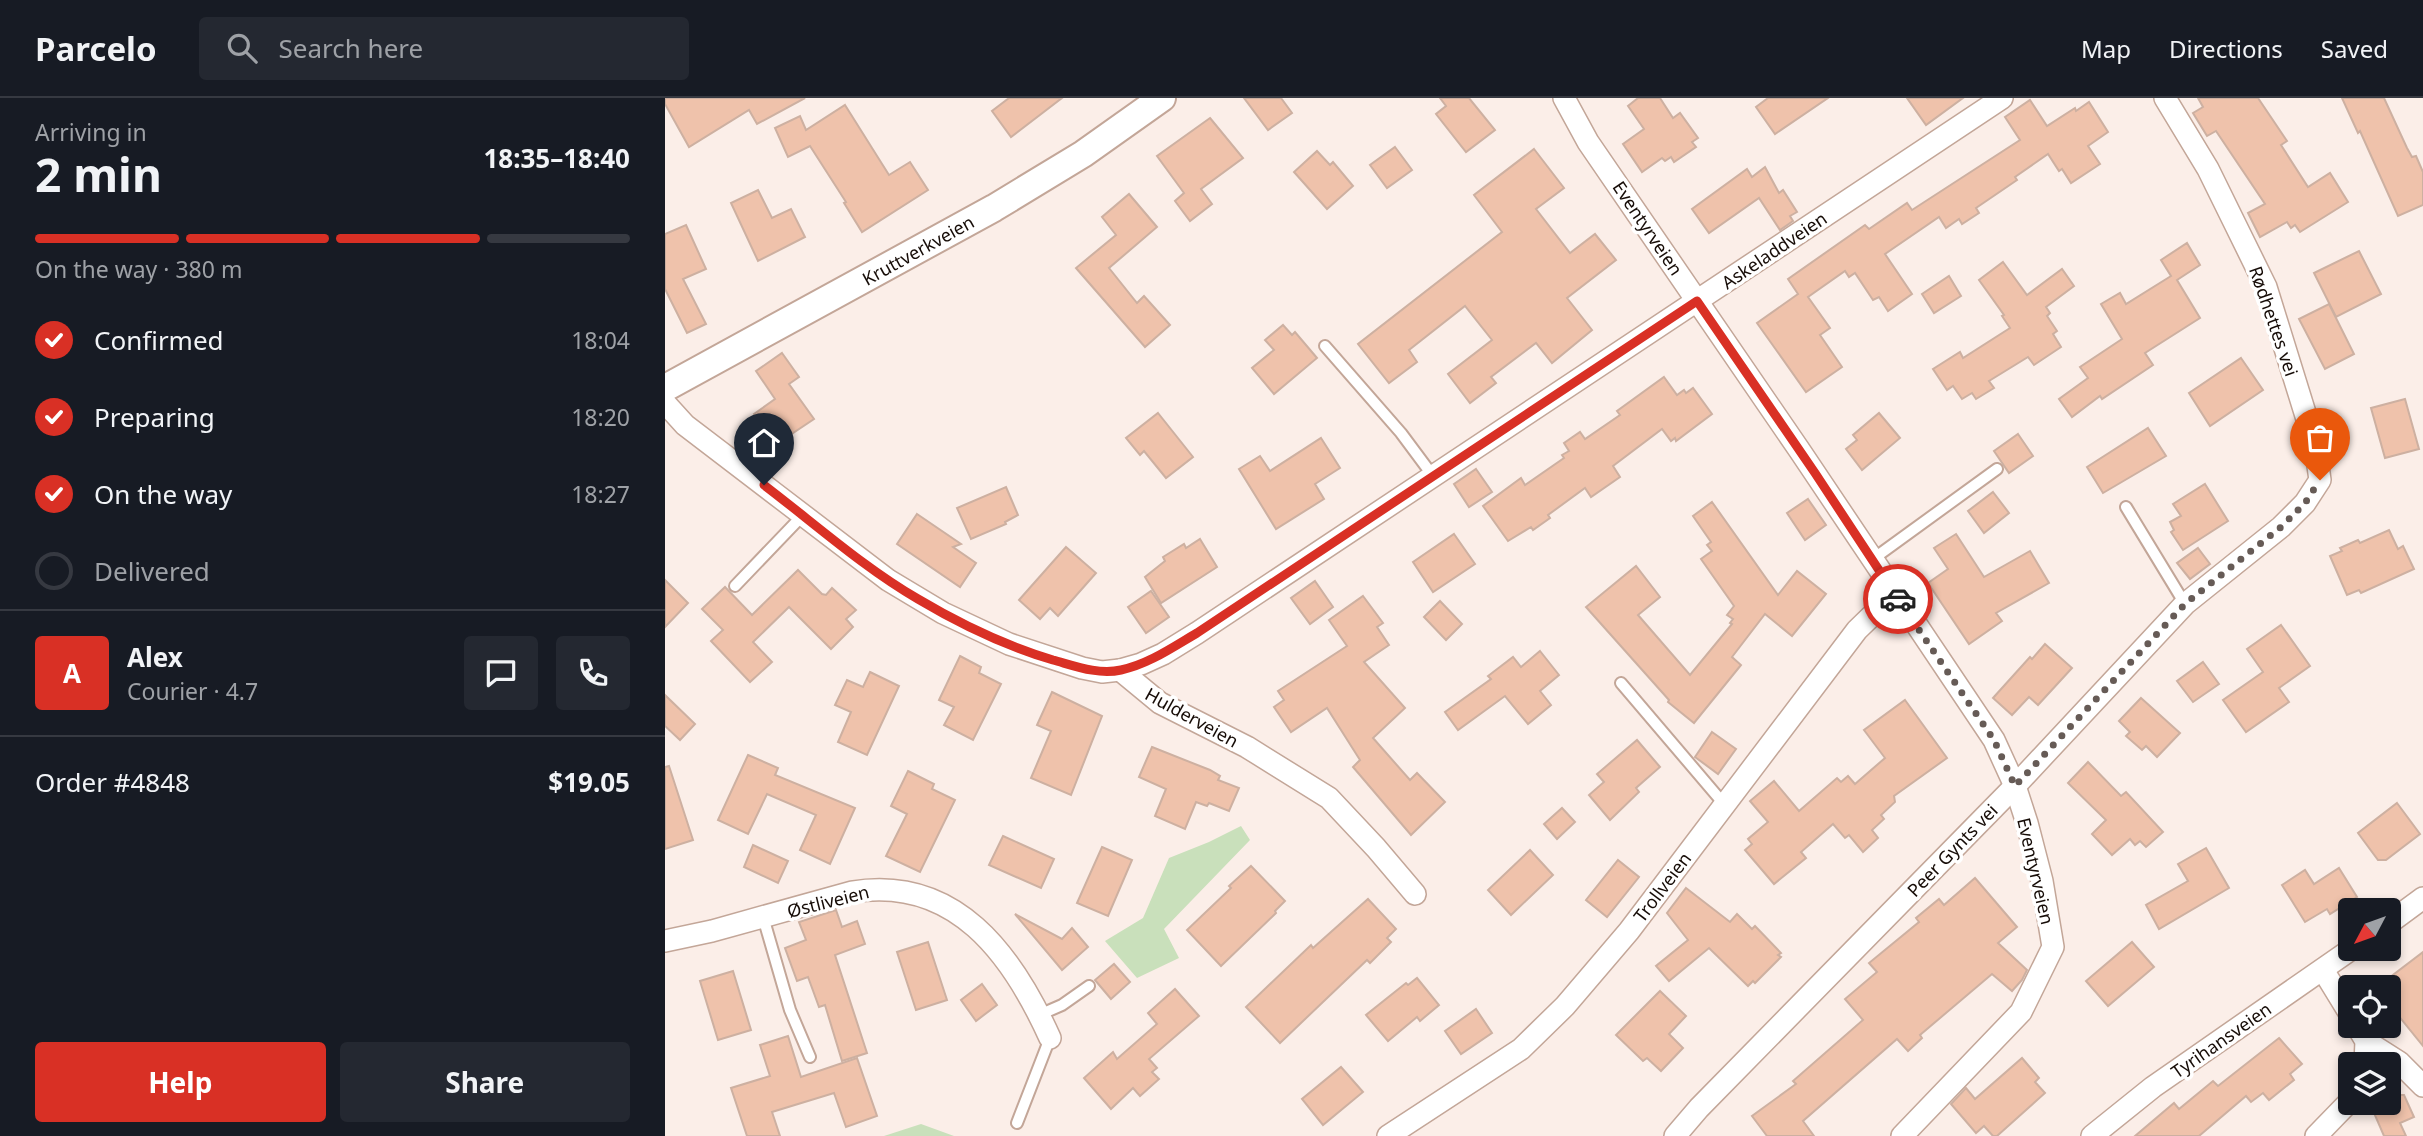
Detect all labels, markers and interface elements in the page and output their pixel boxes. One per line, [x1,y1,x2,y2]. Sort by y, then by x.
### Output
search box [199,17,689,80]
text: Parcelo [35,26,157,71]
icon: search [223,29,261,67]
text: Search here [279,30,423,66]
text: Map [2081,32,2131,65]
text: Directions [2169,32,2283,65]
text: Saved [2321,32,2388,65]
text: Arriving in [35,116,147,148]
text: 18:35–18:40 [483,140,630,176]
text: 2 min [35,143,162,205]
street label: Eventyrveien [1608,176,1688,280]
street label: Askeladdveien [1717,206,1831,294]
street label: Kruttverkveien [858,209,978,291]
text: On the way · 380 m [35,253,242,285]
street label: Rødhettes vei [2244,263,2304,379]
icon: check [35,321,73,359]
text: Confirmed [94,322,224,358]
text: 18:04 [571,324,630,356]
icon: check [35,398,73,436]
text: Preparing [94,399,215,435]
text: 18:20 [571,401,630,433]
pin [2290,408,2350,480]
pin [734,413,794,485]
icon: bag [2301,419,2339,457]
icon: home [745,424,783,462]
icon: check [35,475,73,513]
text: On the way [94,476,232,512]
text: 18:27 [571,478,630,510]
text: Delivered [94,553,210,589]
courier [1863,564,1933,634]
icon: car [1879,580,1917,618]
button: chat [464,636,538,710]
button: phone [556,636,630,710]
text: Alex [127,639,183,675]
text: A [63,655,81,691]
text: Courier · 4.7 [127,675,258,707]
street label: Hulderveien [1141,682,1243,752]
text: Order #4848 [35,764,190,800]
text: $19.05 [548,764,630,800]
street label: Peer Gynts vei [1902,798,2002,902]
street label: Eventyrveien [2012,815,2060,927]
street label: Trollveien [1628,847,1696,927]
street label: Østliveien [784,879,872,923]
north arrow [2338,898,2401,961]
map controls [2338,898,2401,1115]
button: locate [2338,975,2401,1038]
street label: Tyrihansveien [2166,997,2276,1083]
button: Help [35,1042,326,1122]
button: Share [340,1042,630,1122]
button: layers [2338,1052,2401,1115]

